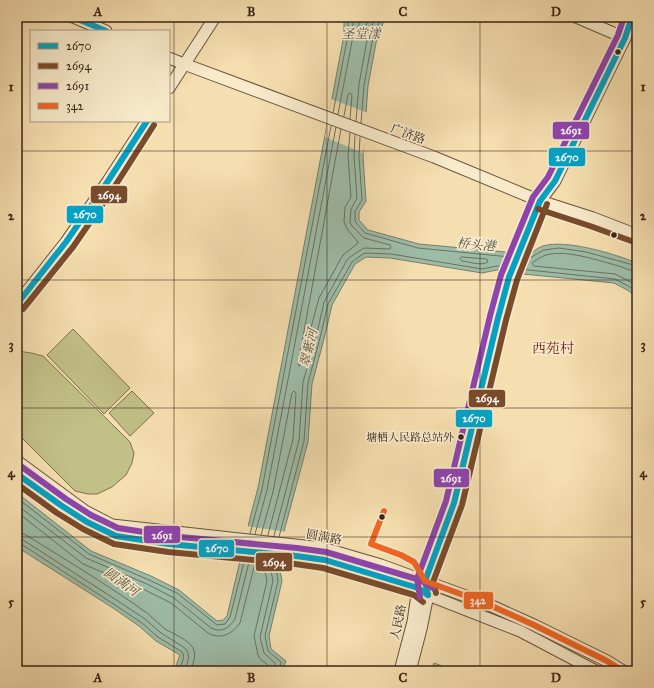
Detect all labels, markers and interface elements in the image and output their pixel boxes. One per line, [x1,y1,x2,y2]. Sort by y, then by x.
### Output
text: A [93,4,103,20]
text: B [247,4,256,20]
text: C [399,4,408,20]
text: D [551,4,561,20]
water label: 圣堂漾 [341,26,382,42]
legend [30,30,170,122]
text: 2670 [66,39,91,53]
unlabelled marker [613,47,623,57]
text: 2694 [66,59,92,73]
text: 1 [8,79,14,95]
text: 2691 [66,79,89,93]
text: 1 [640,79,646,95]
text: 342 [66,99,83,113]
street label: 广济路 [389,121,427,147]
line badge: 2691 [552,121,590,140]
text: 2691 [560,124,582,138]
line badge: 2670 [548,147,586,167]
text: 2670 [555,151,579,164]
line badge: 2694 [90,185,128,204]
text: 2694 [97,189,121,203]
line badge: 2670 [66,205,104,224]
text: 2 [8,208,15,224]
text: 2670 [73,208,97,221]
text: 2 [640,208,647,224]
unlabelled marker [609,230,619,240]
water label: 桥头港 [456,235,498,255]
water label: 翠紫河 [297,325,322,369]
text: 3 [8,337,14,353]
text: 3 [640,337,646,353]
district label: 西苑村 [532,340,574,357]
line badge: 2694 [468,389,506,408]
text: 2694 [475,392,499,406]
line badge: 2670 [455,409,493,428]
text: 2670 [462,412,486,425]
place label: 塘栖人民路总站外 [366,431,454,444]
marker: 塘栖人民路总站外 [456,432,466,442]
text: 4 [7,465,15,481]
text: 4 [639,465,647,481]
line badge: 2691 [433,468,470,488]
text: 2691 [440,472,462,486]
unlabelled marker [377,512,387,522]
line badge: 2691 [143,525,181,544]
street label: 圆满路 [305,527,343,547]
text: 2691 [151,529,173,543]
line badge: 2670 [198,539,235,558]
text: 2670 [205,542,229,555]
line badge: 2694 [255,552,293,572]
text: 2694 [262,556,286,570]
water label: 圆满河 [100,564,143,601]
line badge: 342 [463,591,494,610]
text: 5 [8,594,15,610]
text: 342 [470,594,487,608]
text: 5 [640,594,647,610]
street label: 人民路 [387,603,409,641]
text: A [93,670,103,686]
text: B [247,670,256,686]
text: C [399,670,408,686]
text: D [551,670,561,686]

